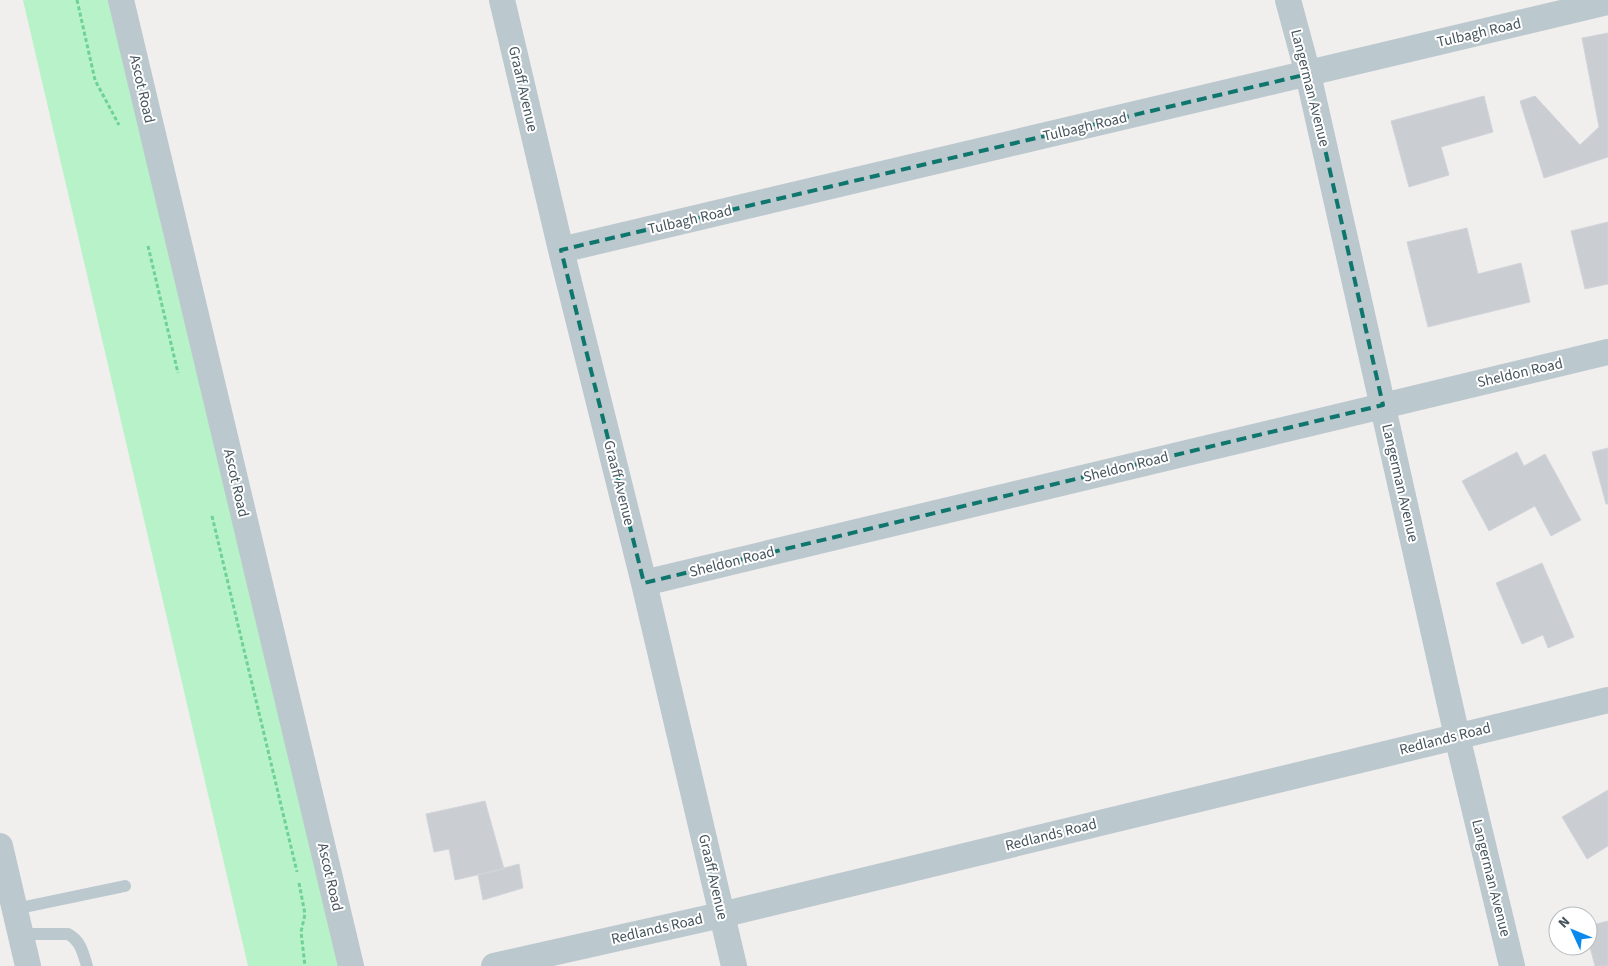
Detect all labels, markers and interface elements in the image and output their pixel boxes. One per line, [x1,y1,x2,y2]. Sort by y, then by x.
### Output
street label: Tulbagh Road [1435,13,1523,53]
street label: Langerman Avenue [1285,27,1335,149]
street label: Graaff Avenue [503,44,543,134]
street label: Ascot Road [124,53,160,125]
street label: Tulbagh Road [1041,107,1129,147]
street label: Tulbagh Road [646,200,734,240]
street label: Sheldon Road [1475,353,1565,393]
street label: Langerman Avenue [1376,422,1424,544]
street label: Graaff Avenue [598,438,640,528]
street label: Sheldon Road [1081,446,1171,488]
street label: Ascot Road [218,447,254,519]
street label: Sheldon Road [687,541,777,583]
street label: Redlands Road [1397,717,1493,761]
street label: Redlands Road [1003,813,1099,857]
street label: Langerman Avenue [1466,817,1516,939]
street label: Graaff Avenue [693,832,733,922]
street label: Ascot Road [312,841,348,913]
north arrow [1548,906,1598,956]
street label: Redlands Road [609,908,705,950]
text: N [1554,912,1575,933]

